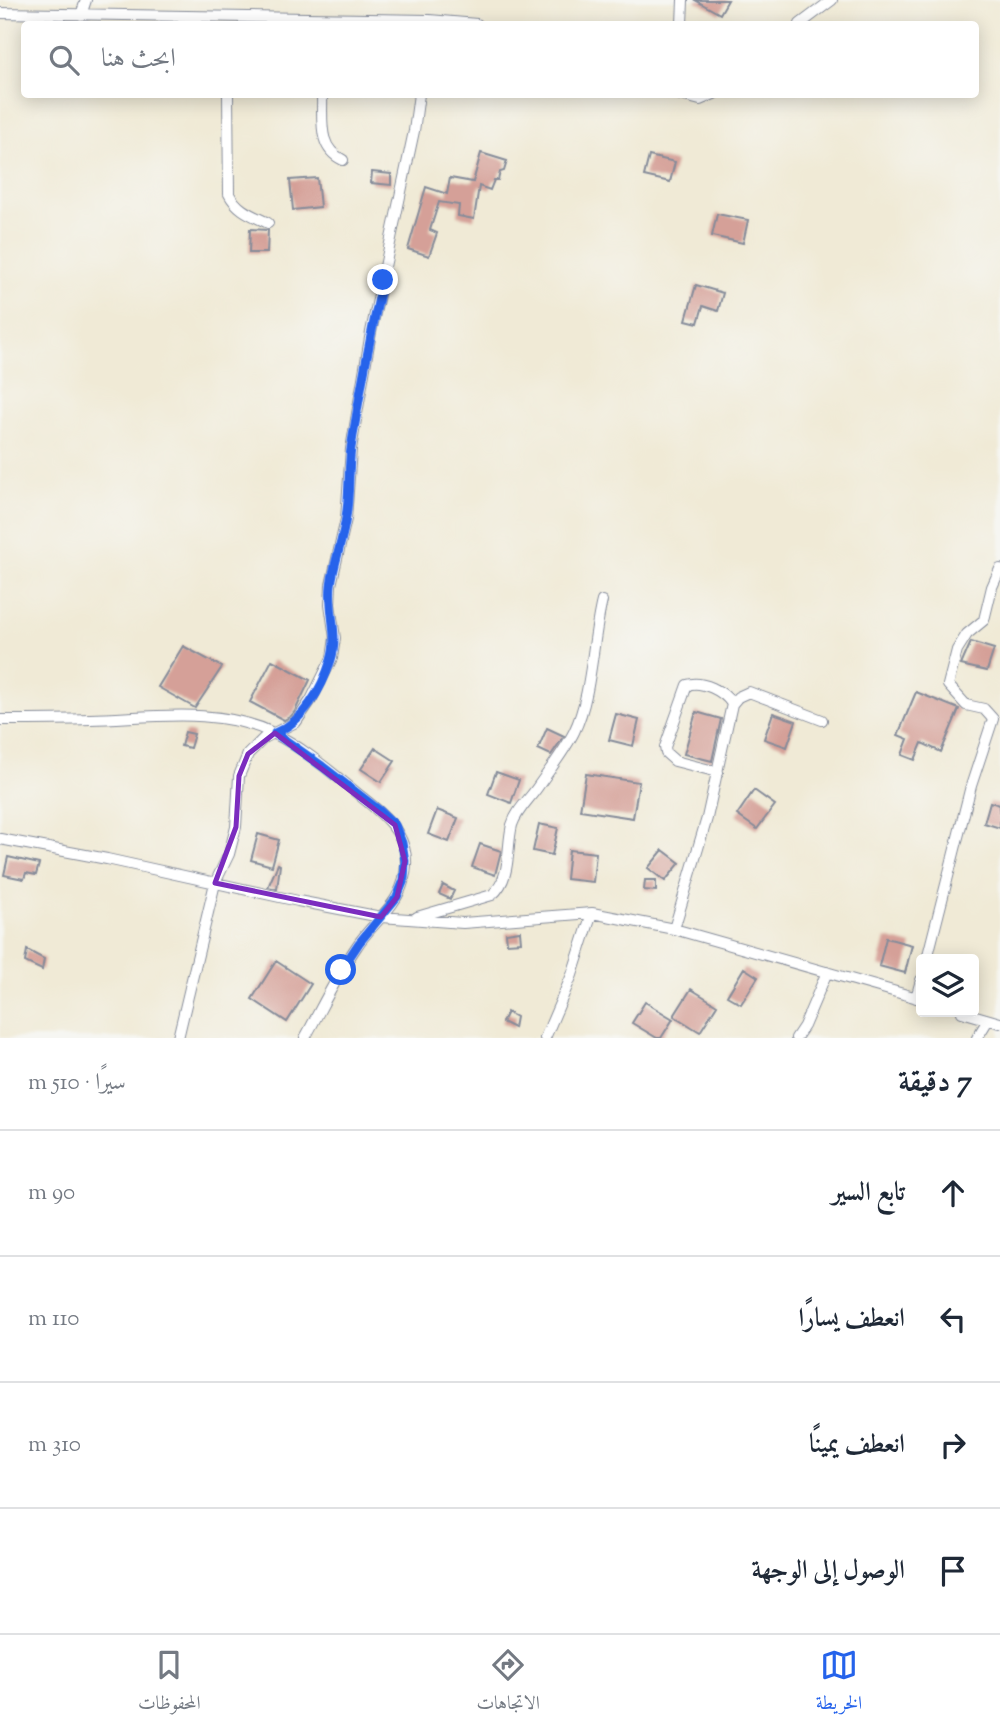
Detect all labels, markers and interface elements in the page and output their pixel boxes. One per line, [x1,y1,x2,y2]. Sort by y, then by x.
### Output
search box [21,21,979,98]
icon: search [45,41,83,79]
text: ابحث هنا [101,41,176,78]
route end [367,264,398,295]
route start [325,954,356,985]
map controls [916,954,979,1017]
button: layers [916,954,979,1017]
text: 7 دقيقة [898,1062,972,1105]
text: سيرًا · 510 m [28,1067,126,1100]
icon: ahead [934,1174,972,1212]
text: تابع السير [832,1175,905,1212]
text: 90 m [28,1177,75,1210]
icon: left [934,1300,972,1338]
text: انعطف يسارًا [798,1301,905,1338]
text: 110 m [28,1303,80,1336]
icon: right [934,1426,972,1464]
text: انعطف يمينًا [809,1427,905,1464]
text: 310 m [28,1429,81,1462]
icon: arrive [934,1552,972,1590]
text: الوصول إلى الوجهة [751,1553,905,1590]
tab: المحفوظات [138,1646,201,1721]
tab: الاتجاهات [477,1646,540,1721]
tab: الخريطة [816,1646,862,1721]

